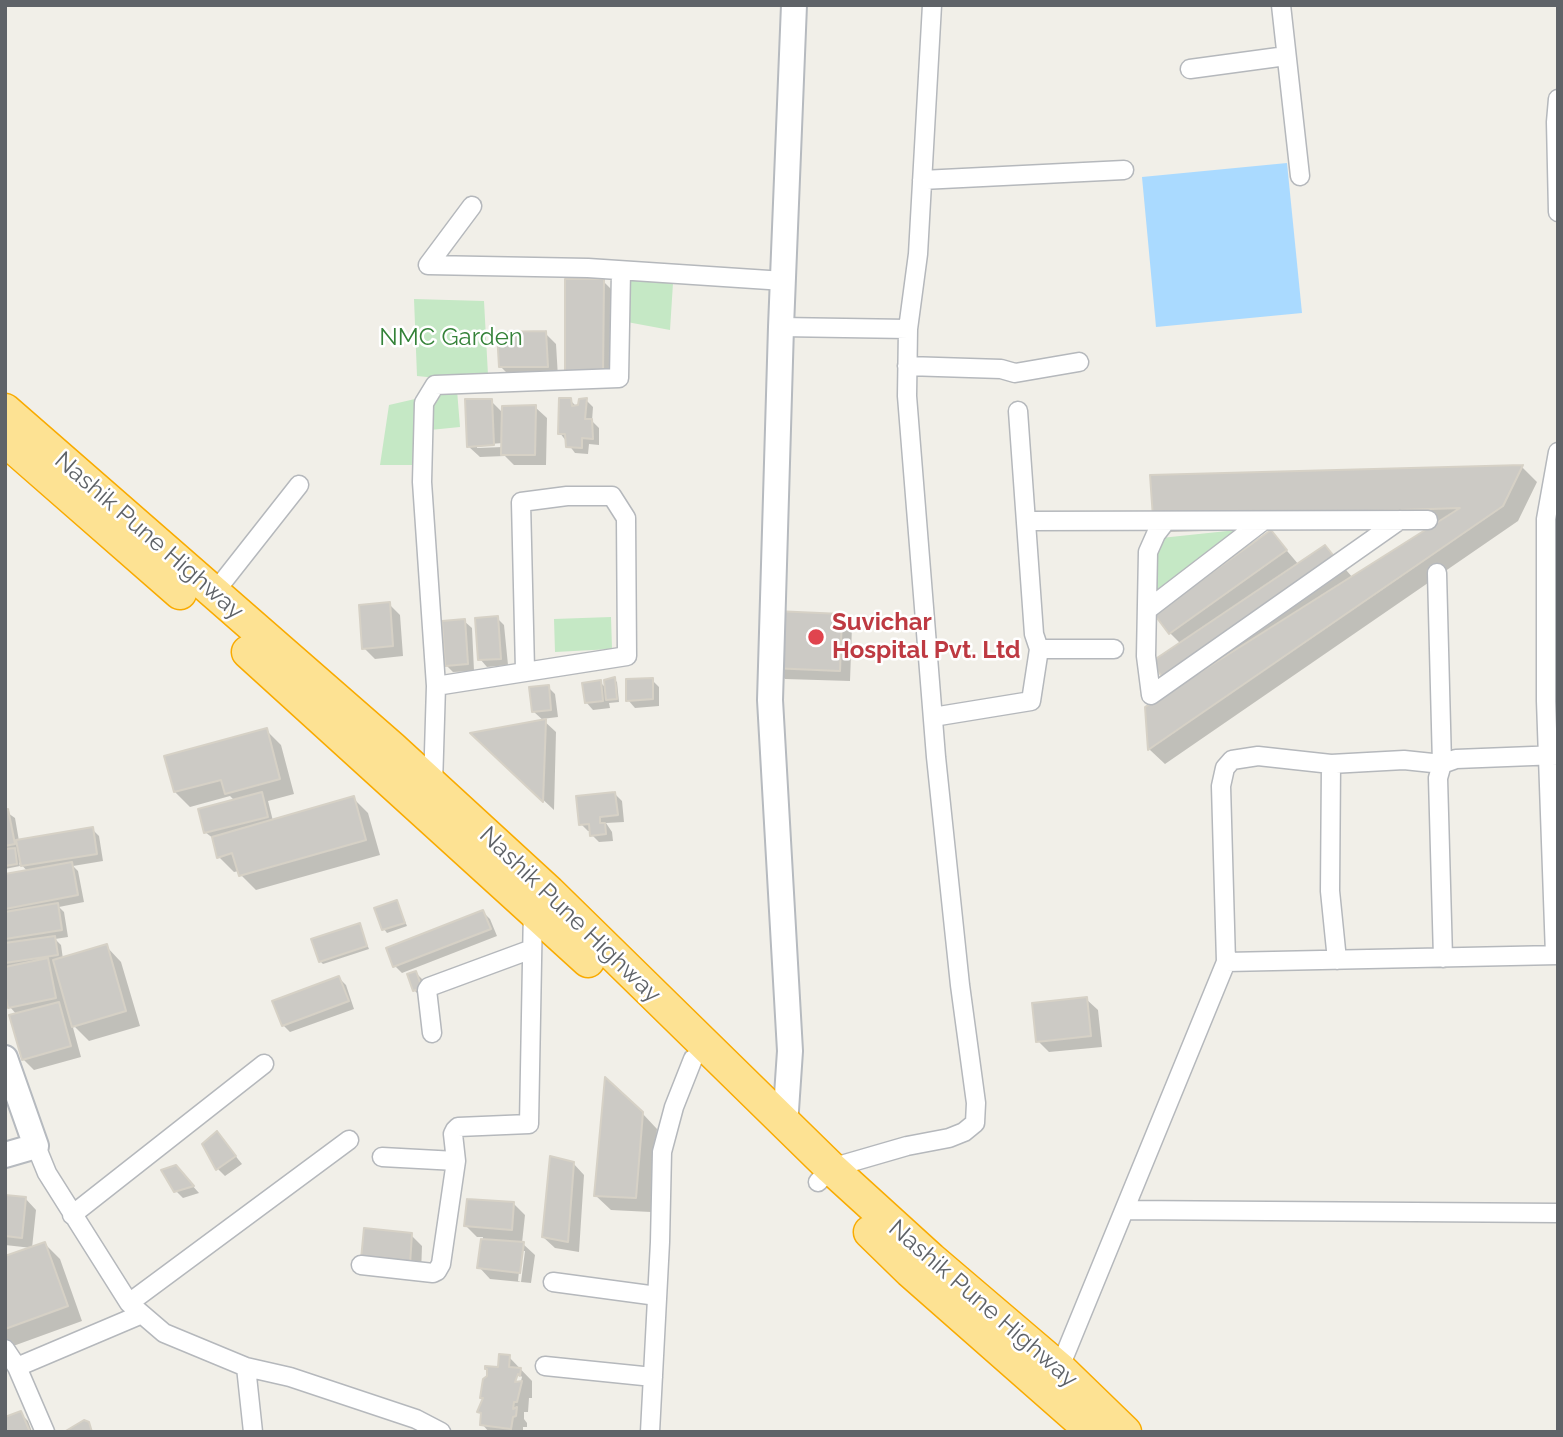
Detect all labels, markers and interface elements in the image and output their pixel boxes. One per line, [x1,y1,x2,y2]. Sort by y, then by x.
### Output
park label: NMC Garden [379,324,523,352]
street label: Nashik Pune Highway [49,446,249,626]
place label: Suvichar Hospital Pvt. Ltd [832,609,1020,665]
marker: Suvichar Hospital Pvt. Ltd [806,627,826,647]
street label: Nashik Pune Highway [473,821,667,1009]
street label: Nashik Pune Highway [883,1214,1083,1394]

